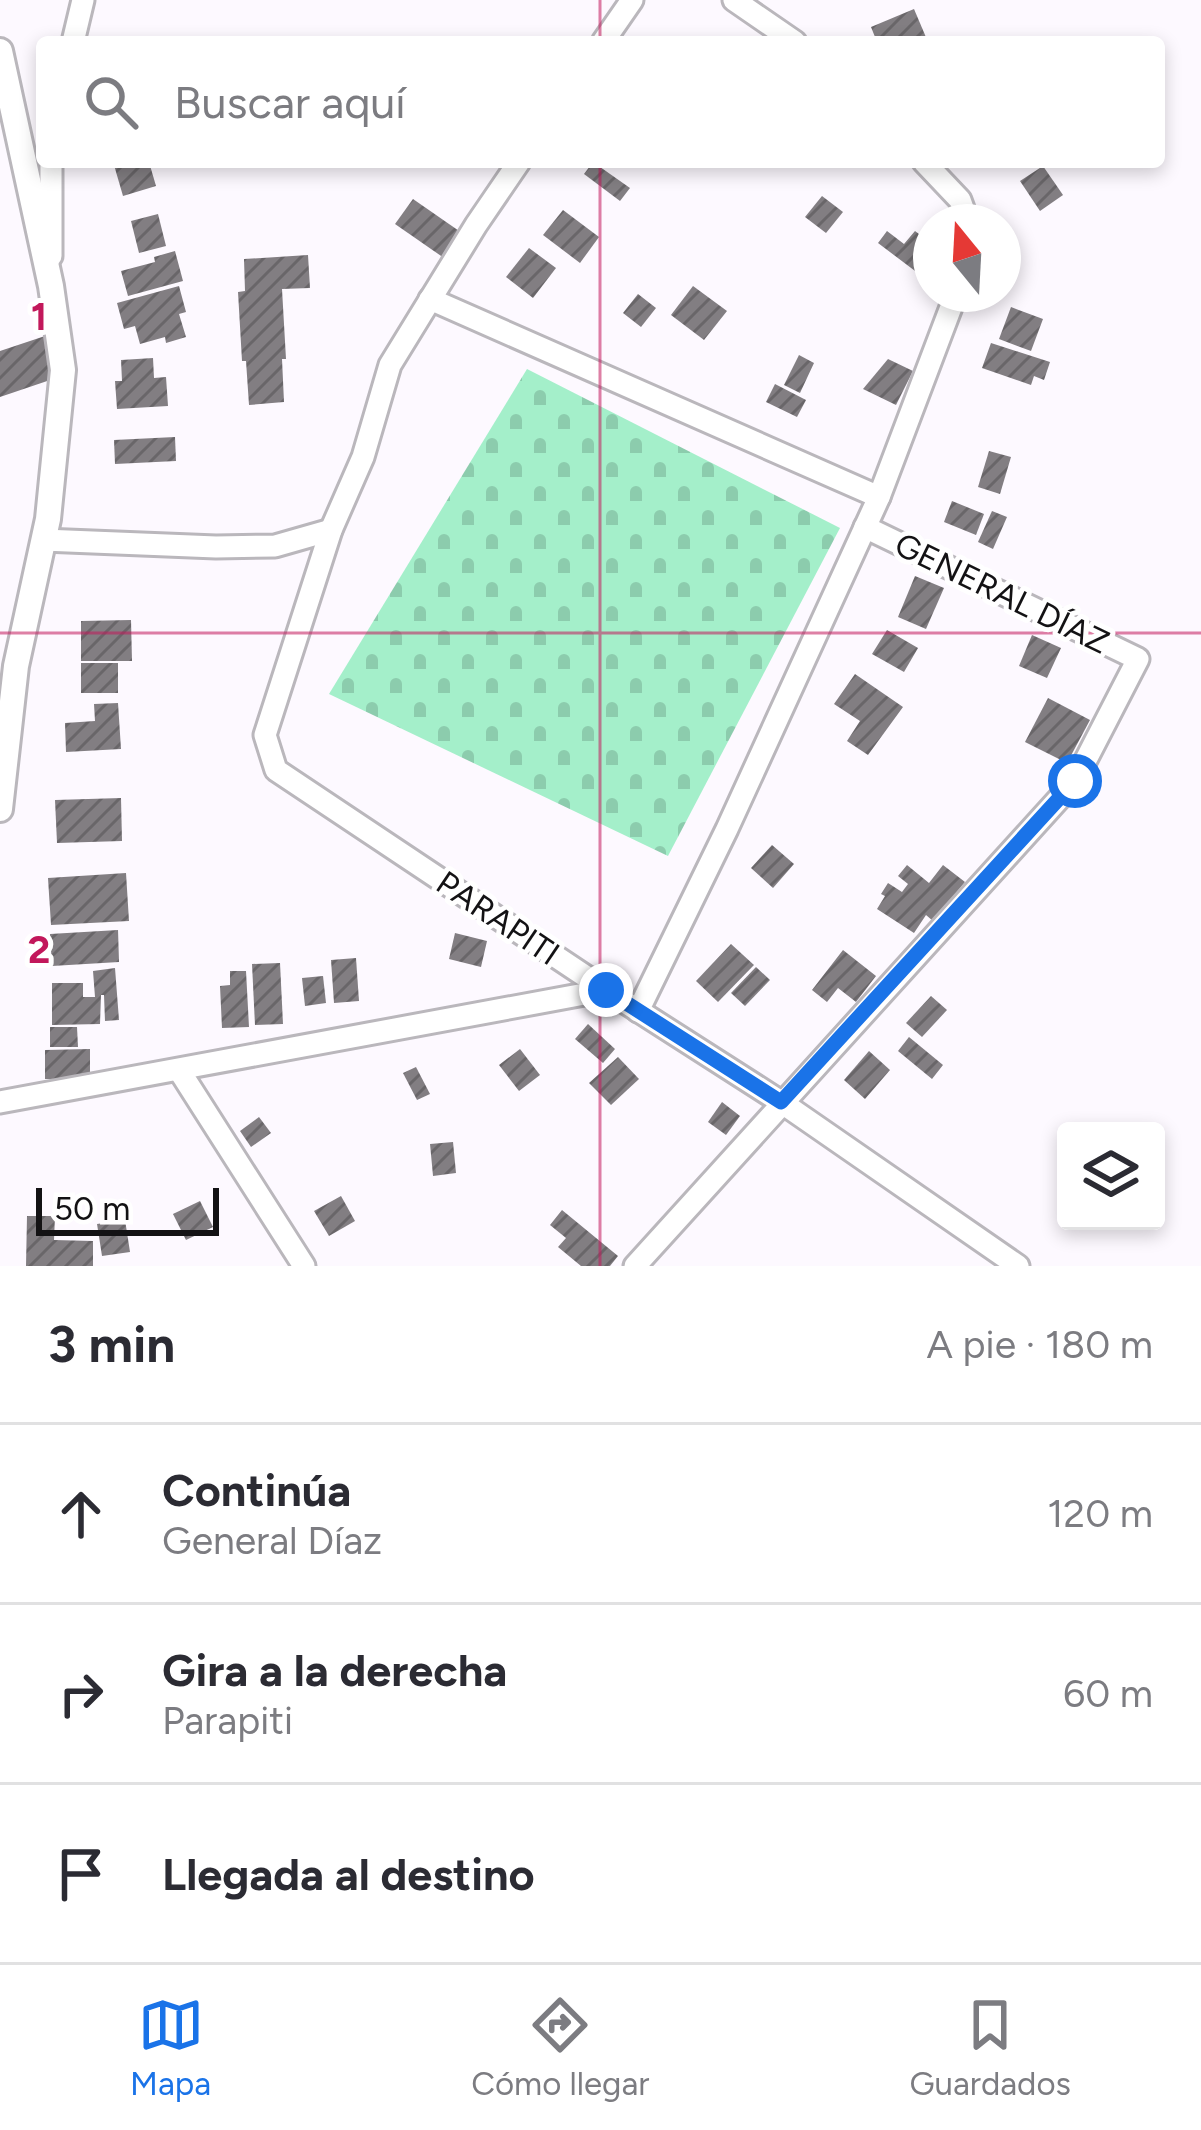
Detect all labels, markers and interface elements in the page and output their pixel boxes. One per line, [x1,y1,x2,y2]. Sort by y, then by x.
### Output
search box [36,36,1165,168]
icon: search [78,69,144,135]
text: Buscar aquí [174,75,406,129]
north arrow [913,204,1021,312]
text: 1 [31,293,47,340]
street label: GENERAL DÍAZ [889,524,1115,662]
route start [1048,754,1102,808]
street label: PARAPITI [429,863,567,973]
text: 2 [28,926,50,973]
route end [579,963,633,1017]
map controls [1057,1122,1165,1230]
button: layers [1057,1122,1165,1230]
scale bar [36,1182,219,1235]
text: 50 m [54,1189,130,1228]
text: 3 min [48,1314,175,1375]
text: A pie · 180 m [927,1321,1153,1368]
text: Continúa [162,1463,351,1517]
icon: ahead [48,1481,114,1547]
text: 120 m [1047,1490,1153,1537]
text: General Díaz [162,1517,382,1564]
text: Gira a la derecha [162,1643,507,1697]
icon: right [48,1661,114,1727]
text: 60 m [1063,1670,1153,1717]
text: Parapiti [162,1697,293,1744]
icon: arrive [48,1841,114,1907]
text: Llegada al destino [162,1847,535,1901]
tab: Mapa [130,1992,211,2103]
tab: Cómo llegar [471,1992,649,2103]
tab: Guardados [909,1992,1071,2103]

